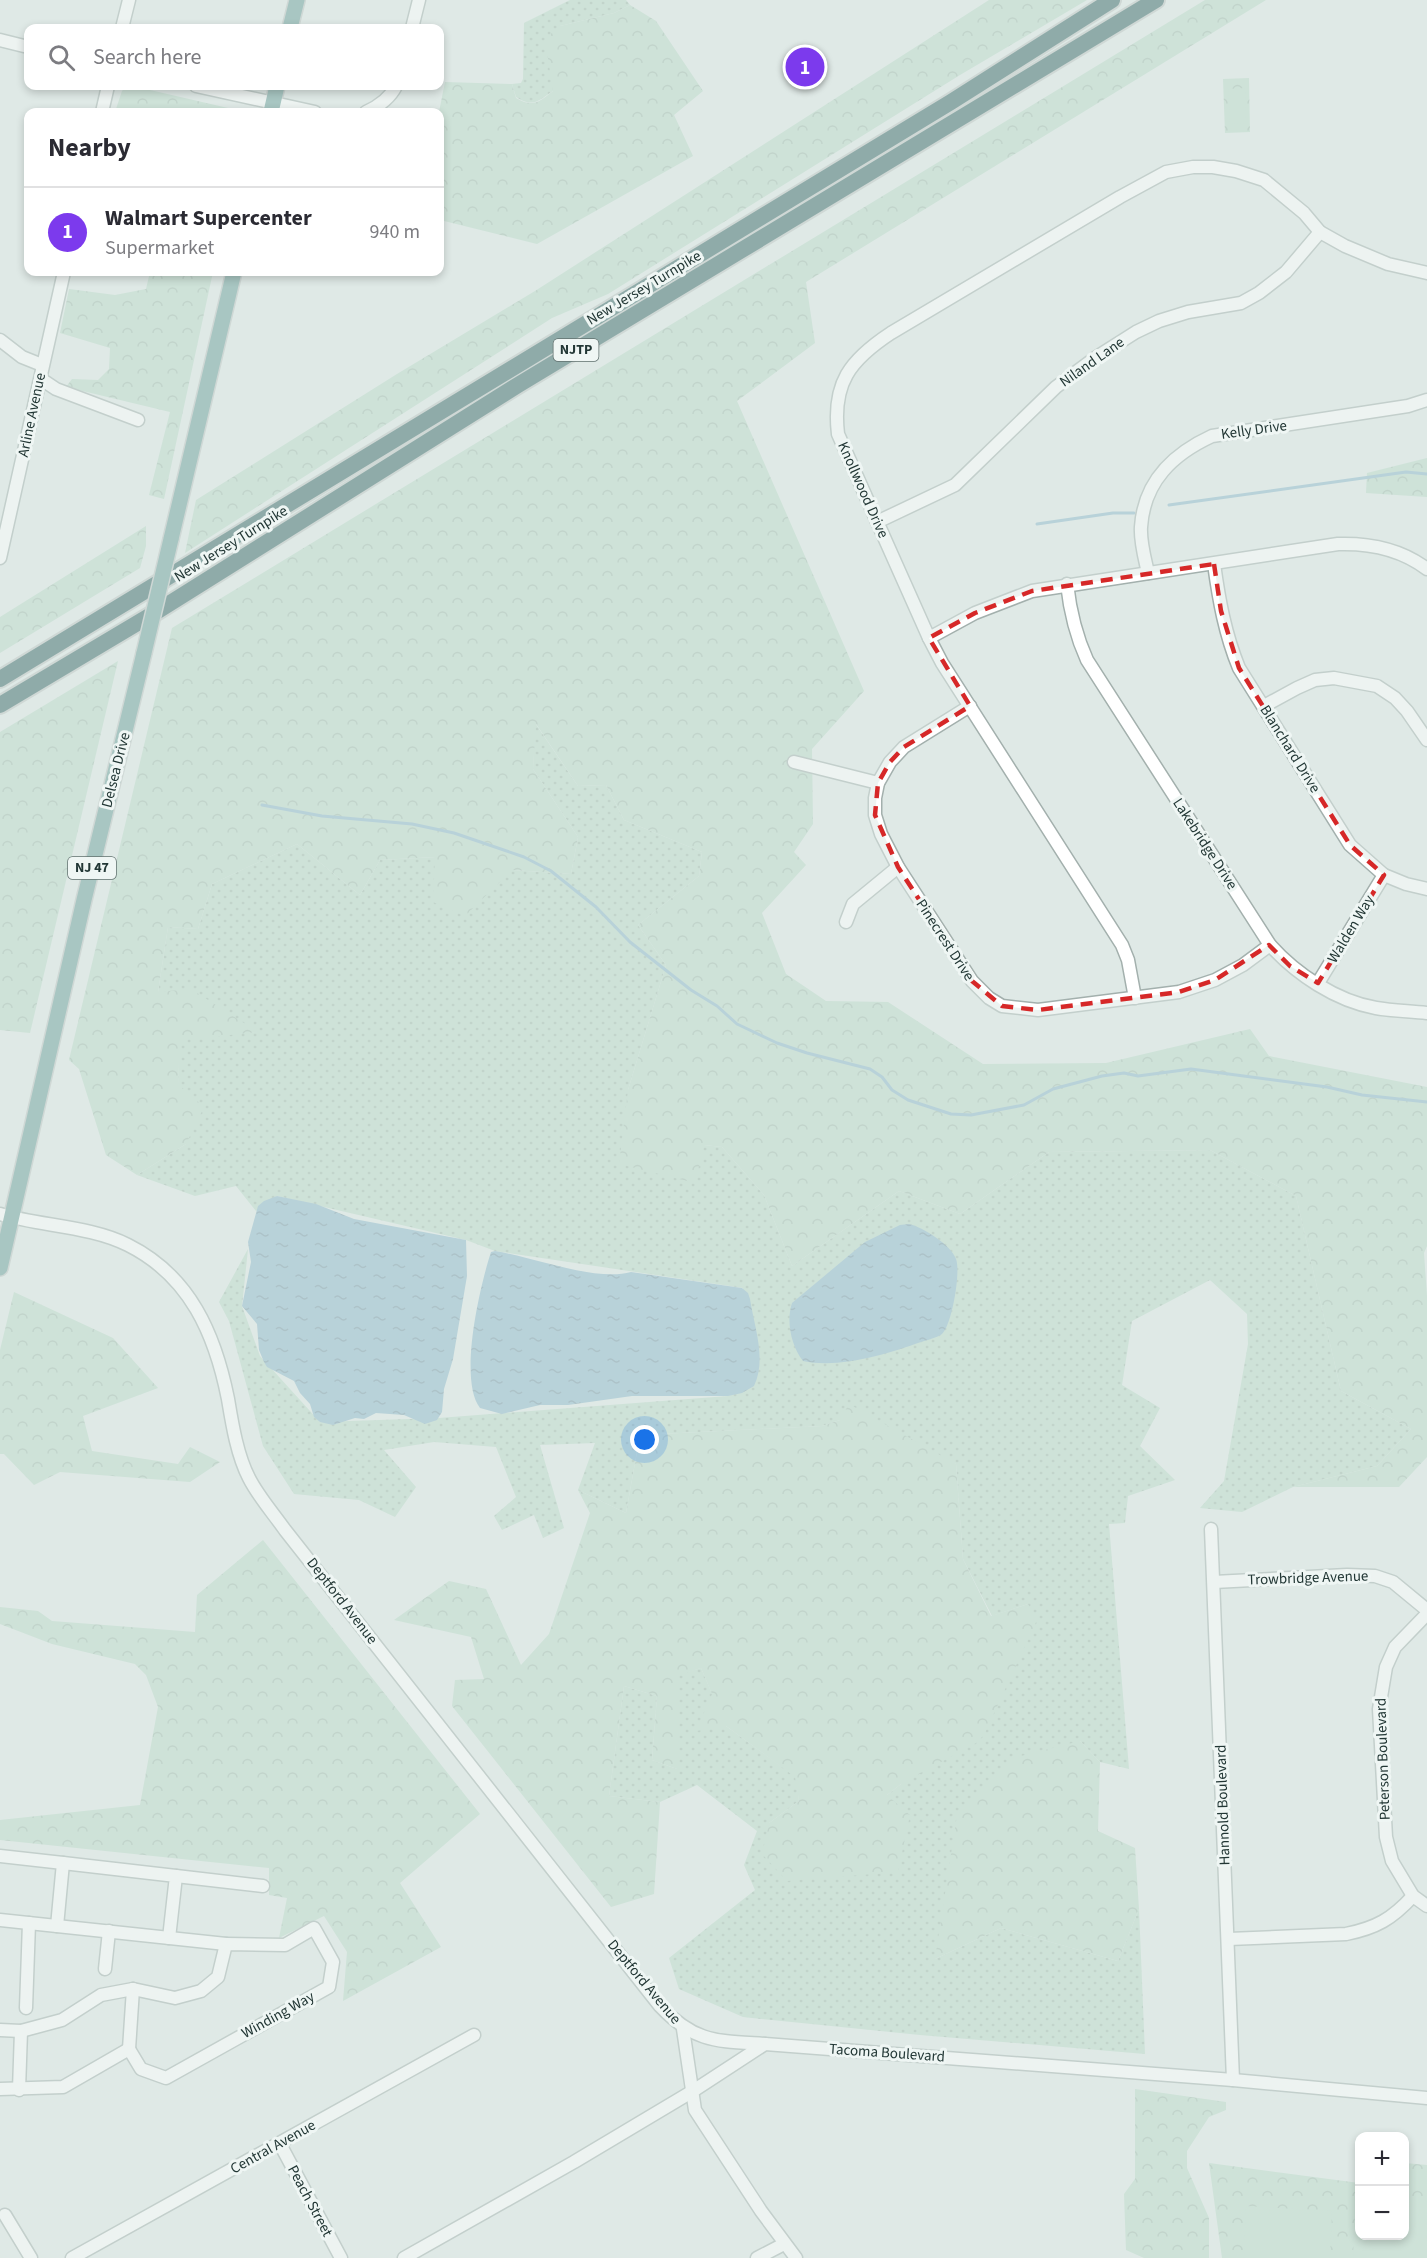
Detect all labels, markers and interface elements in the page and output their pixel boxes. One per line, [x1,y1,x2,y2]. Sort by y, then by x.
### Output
search box [24,24,444,90]
icon: search [45,41,78,74]
text: Search here [93,41,201,73]
pin: 1 [786,44,824,90]
text: Nearby [48,129,131,166]
text: Walmart Supercenter [105,202,312,234]
text: 1 [62,218,73,246]
text: 940 m [370,218,420,246]
text: Supermarket [105,234,214,262]
street label: New Jersey Turnpike [583,245,705,331]
street label: Niland Lane [1055,332,1129,392]
road number: NJTP [554,339,598,361]
street label: Arline Avenue [13,371,51,459]
street label: Kelly Drive [1220,415,1288,445]
street label: Knollwood Drive [832,438,894,542]
street label: New Jersey Turnpike [170,501,292,587]
street label: Blanchard Drive [1255,701,1325,797]
street label: Delsea Drive [96,730,136,810]
street label: Lakebridge Drive [1168,794,1242,894]
road number: NJ 47 [68,857,116,879]
street label: Walden Way [1322,891,1380,967]
street label: Pinecrest Drive [911,895,979,985]
your location [630,1425,659,1454]
street label: Deptford Avenue [302,1553,382,1649]
street label: Trowbridge Avenue [1247,1565,1369,1591]
street label: Peterson Boulevard [1370,1697,1396,1821]
street label: Hannold Boulevard [1210,1744,1236,1866]
street label: Deptford Avenue [602,1935,686,2029]
street label: Winding Way [238,1986,318,2044]
street label: Tacoma Boulevard [828,2038,946,2068]
street label: Central Avenue [226,2115,320,2179]
map controls [1355,2132,1409,2240]
button: + [1355,2132,1409,2186]
street label: Peach Street [282,2161,338,2241]
button: − [1355,2186,1409,2240]

